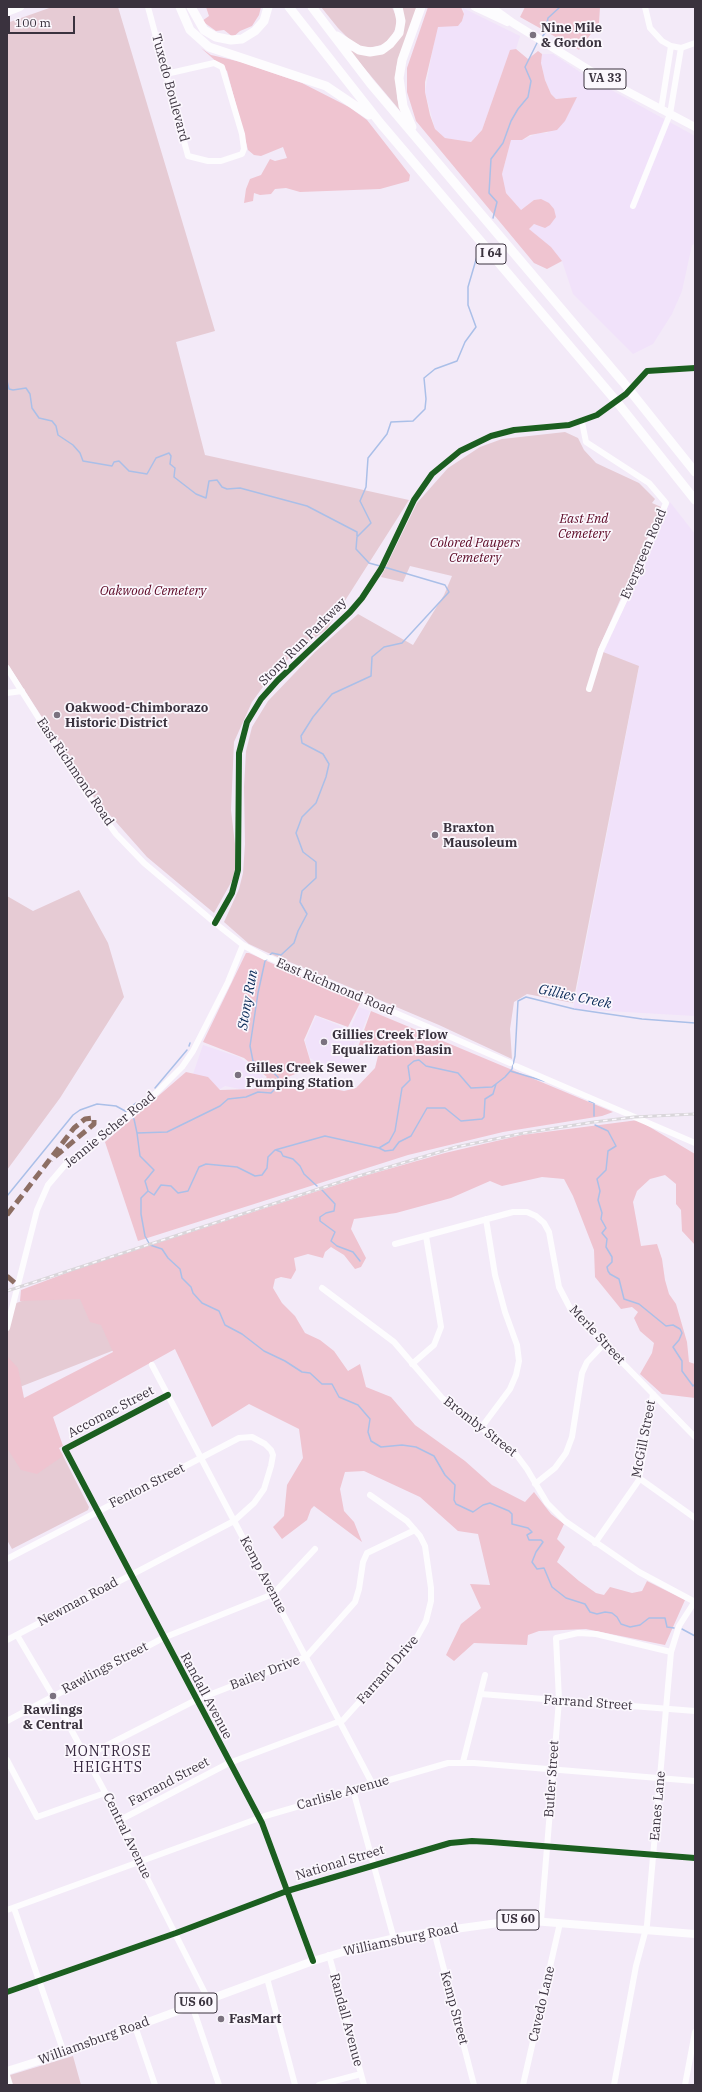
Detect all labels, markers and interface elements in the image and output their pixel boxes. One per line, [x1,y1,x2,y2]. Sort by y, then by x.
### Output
scale bar [10,8,77,34]
text: 100 m [15,15,51,30]
place label: Nine Mile & Gordon [541,20,602,51]
marker: Nine Mile & Gordon [528,30,538,40]
street label: Tuxedo Boulevard [148,32,192,144]
road number: VA 33 [584,69,626,89]
road number: I 64 [476,244,506,264]
street label: Evergreen Road [618,506,670,602]
park label: East End Cemetery [558,511,610,542]
park label: Colored Paupers Cemetery [430,535,520,566]
park label: Oakwood Cemetery [100,583,206,599]
street label: Stony Run Parkway [256,595,350,689]
place label: Oakwood-Chimborazo Historic District [65,700,208,731]
marker: Oakwood-Chimborazo Historic District [52,710,62,720]
street label: East Richmond Road [33,715,117,829]
place label: Braxton Mausoleum [443,820,517,851]
marker: Braxton Mausoleum [430,830,440,840]
street label: East Richmond Road [274,955,396,1019]
water label: Stony Run [234,968,262,1032]
water label: Gillies Creek [537,981,613,1013]
place label: Gillies Creek Flow Equalization Basin [332,1027,452,1058]
marker: Gillies Creek Flow Equalization Basin [319,1037,329,1047]
place label: Gilles Creek Sewer Pumping Station [246,1060,367,1091]
marker: Gilles Creek Sewer Pumping Station [233,1070,243,1080]
street label: Jennie Scher Road [61,1088,159,1172]
street label: Merle Street [566,1302,628,1368]
street label: Accomac Street [65,1383,157,1441]
street label: Bromby Street [440,1394,520,1460]
street label: McGill Street [629,1399,659,1479]
street label: Fenton Street [107,1460,187,1512]
street label: Kemp Avenue [236,1534,290,1616]
street label: Newman Road [35,1574,121,1630]
street label: Farrand Drive [354,1633,422,1707]
street label: Rawlings Street [59,1639,151,1697]
street label: Randall Avenue [177,1650,235,1742]
street label: Bailey Drive [228,1653,302,1693]
marker: Rawlings & Central [48,1691,58,1701]
street label: Farrand Street [543,1692,633,1714]
place label: Rawlings & Central [23,1702,83,1733]
street label: Butler Street [542,1740,562,1818]
district label: MONTROSE HEIGHTS [65,1744,151,1776]
street label: Farrand Street [126,1754,212,1810]
street label: Eanes Lane [647,1770,669,1842]
street label: Carlisle Avenue [295,1772,391,1814]
street label: Central Avenue [99,1790,155,1882]
street label: National Street [294,1842,386,1884]
road number: US 60 [497,1910,539,1930]
street label: Williamsburg Road [342,1920,460,1960]
street label: Cavedo Lane [526,1964,558,2044]
street label: Kemp Street [437,1969,471,2047]
street label: Randall Avenue [326,1972,366,2068]
road number: US 60 [175,1993,217,2013]
place label: FasMart [229,2011,281,2027]
street label: Williamsburg Road [36,2014,152,2068]
marker: FasMart [216,2014,226,2024]

